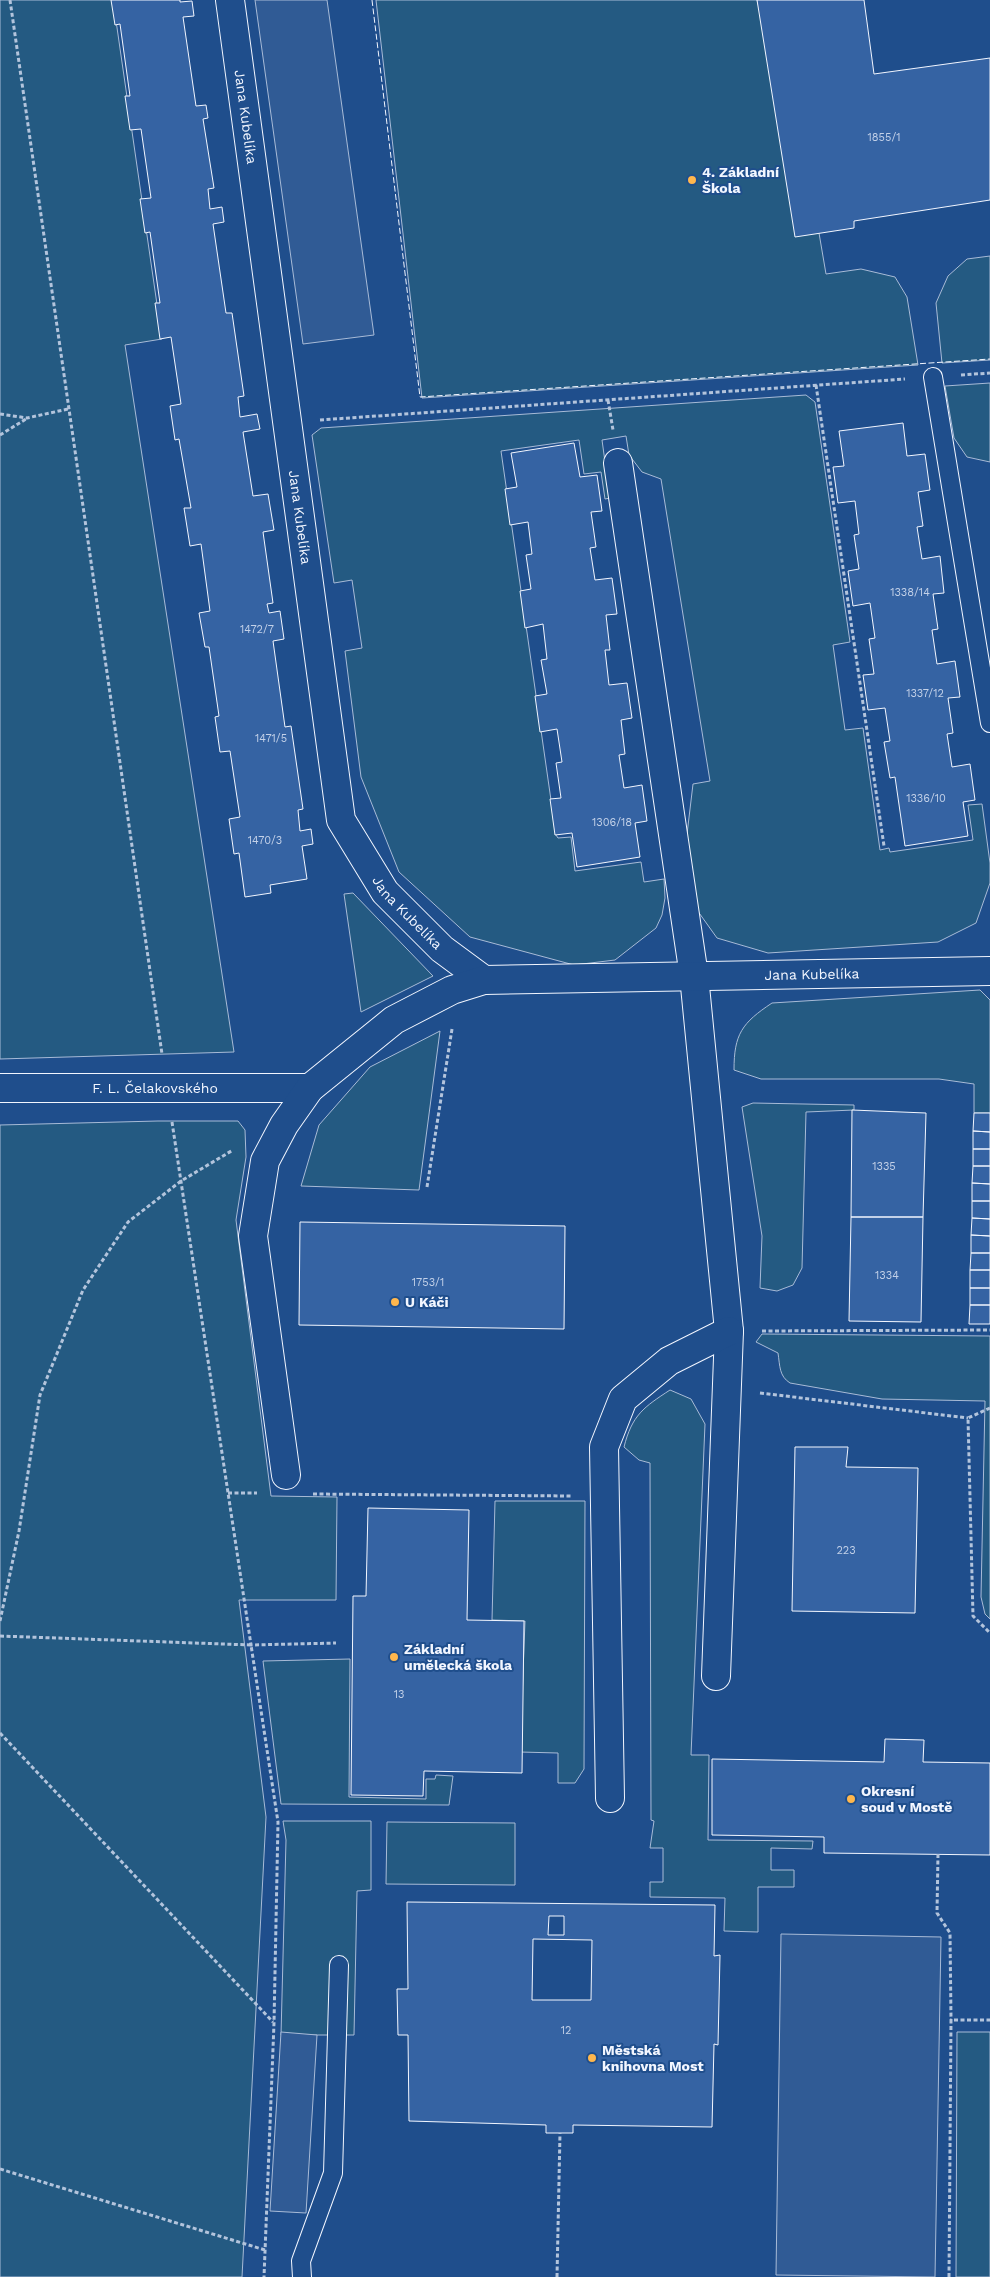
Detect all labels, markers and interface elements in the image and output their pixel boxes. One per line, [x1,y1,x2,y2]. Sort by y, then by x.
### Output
street label: Jana Kubelíka [232,69,260,165]
house number: 1855/1 [868,131,900,144]
place label: 4. Základní Škola [702,164,780,196]
marker: 4. Základní Škola [686,174,698,186]
street label: Jana Kubelíka [286,469,314,565]
house number: 1338/14 [890,586,930,599]
house number: 1472/7 [240,623,274,636]
house number: 1337/12 [906,687,944,700]
house number: 1471/5 [255,732,287,745]
house number: 1336/10 [906,792,946,805]
house number: 1306/18 [592,816,632,829]
house number: 1470/3 [248,834,282,847]
street label: Jana Kubelíka [369,873,446,953]
street label: Jana Kubelíka [764,965,860,983]
street label: F. L. Čelakovského [92,1080,218,1096]
house number: 1335 [872,1160,896,1173]
house number: 1334 [875,1269,899,1282]
house number: 1753/1 [412,1276,444,1289]
place label: U Káči [405,1294,449,1310]
marker: U Káči [389,1296,401,1308]
house number: 223 [836,1544,856,1557]
place label: Základní umělecká škola [404,1641,513,1673]
marker: Základní umělecká škola [388,1651,400,1663]
house number: 13 [394,1688,404,1701]
place label: Okresní soud v Mostě [861,1783,952,1815]
marker: Okresní soud v Mostě [845,1793,857,1805]
house number: 12 [561,2024,571,2037]
place label: Městská knihovna Most [602,2042,704,2074]
marker: Městská knihovna Most [586,2052,598,2064]

